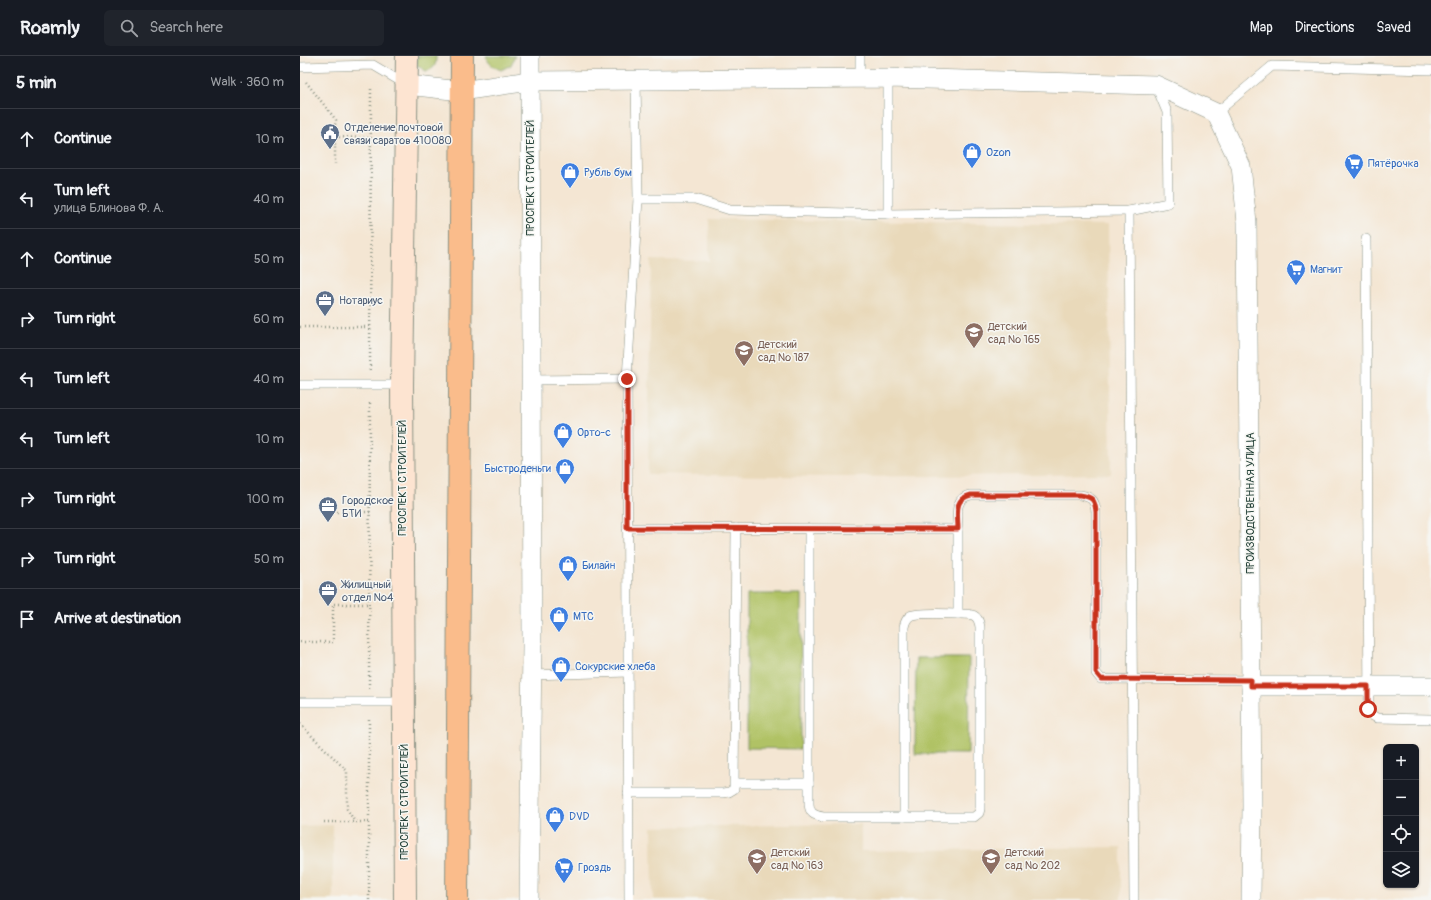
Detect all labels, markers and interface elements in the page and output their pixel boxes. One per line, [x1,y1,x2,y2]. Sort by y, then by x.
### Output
search box [104,10,384,46]
text: Roamly [20,16,80,40]
icon: search [118,17,140,39]
text: Search here [150,18,223,37]
text: Map [1250,19,1273,36]
text: Directions [1295,19,1354,36]
text: Saved [1376,19,1411,36]
text: 5 min [16,72,56,93]
text: Walk · 360 m [210,74,284,90]
street label: ПРОСПЕКТ СТРОИТЕЛЕЙ [524,120,537,236]
place label: Отделение почтовой связи саратов 410080 [344,121,452,147]
public building icon: Отделение почтовой связи саратов 410080 [319,122,341,150]
icon: ahead [16,128,38,150]
text: Continue [54,129,112,148]
text: 10 m [256,131,284,147]
shop icon: Ozon [961,141,983,169]
place label: Ozon [986,146,1011,159]
supermarket icon: Пятёрочка [1343,152,1365,180]
place label: Пятёрочка [1368,157,1419,170]
shop icon: Рубль бум [559,161,581,189]
place label: Рубль бум [584,166,632,179]
text: Turn left [54,181,110,200]
icon: left [16,188,38,210]
text: 40 m [253,191,284,207]
text: улица Блинова Ф. А. [54,200,164,216]
icon: ahead [16,248,38,270]
text: Continue [54,249,112,268]
text: 50 m [254,251,284,267]
supermarket icon: Магнит [1285,258,1307,286]
place label: Магнит [1310,263,1343,276]
office icon: Нотариус [314,289,336,317]
place label: Нотариус [339,294,383,307]
icon: right [16,308,38,330]
text: Turn right [54,309,115,328]
text: 60 m [253,311,284,327]
place label: Детский сад № 165 [987,320,1040,346]
school or university icon: Детский сад № 165 [963,321,985,349]
place label: Детский сад № 187 [757,338,809,364]
school or university icon: Детский сад № 187 [733,339,755,367]
icon: left [16,368,38,390]
text: Turn left [54,369,110,388]
route end [618,370,636,388]
text: 40 m [253,371,284,387]
street label: ПРОСПЕКТ СТРОИТЕЛЕЙ [396,420,409,536]
shop icon: Орто-с [552,421,574,449]
place label: Орто-с [577,426,611,439]
icon: left [16,428,38,450]
text: Turn left [54,429,110,448]
text: 10 m [256,431,284,447]
street label: ПРОИЗВОДСТВЕННАЯ УЛИЦА [1244,432,1257,574]
shop icon: Быстроденьги [554,457,576,485]
place label: Быстроденьги [484,462,551,475]
icon: right [16,488,38,510]
text: Turn right [54,489,115,508]
text: 100 m [247,491,284,507]
place label: Городское БТИ [342,494,394,520]
office icon: Городское БТИ [317,495,339,523]
icon: right [16,548,38,570]
text: Turn right [54,549,115,568]
text: 50 m [254,551,284,567]
shop icon: Билайн [557,554,579,582]
place label: Билайн [582,559,615,572]
place label: Жилищный отдел №4 [340,578,394,604]
office icon: Жилищный отдел №4 [317,579,339,607]
shop icon: МТС [548,605,570,633]
icon: arrive [16,608,38,630]
text: Arrive at destination [54,609,181,628]
place label: МТС [573,610,594,623]
shop icon: Сокурские хлеба [550,655,572,683]
place label: Сокурские хлеба [575,660,655,673]
route start [1359,700,1377,718]
street label: ПРОСПЕКТ СТРОИТЕЛЕЙ [398,744,411,860]
map controls [1383,744,1419,888]
button: + [1383,744,1419,780]
button: − [1383,780,1419,816]
shop icon: DVD [544,805,566,833]
place label: DVD [569,810,589,823]
button: locate [1383,816,1419,852]
place label: Детский сад № 163 [770,846,823,872]
place label: Детский сад № 202 [1004,846,1060,872]
school or university icon: Детский сад № 163 [746,847,768,875]
school or university icon: Детский сад № 202 [980,847,1002,875]
button: layers [1383,852,1419,888]
supermarket icon: Гроздь [553,856,575,884]
place label: Гроздь [578,861,611,874]

